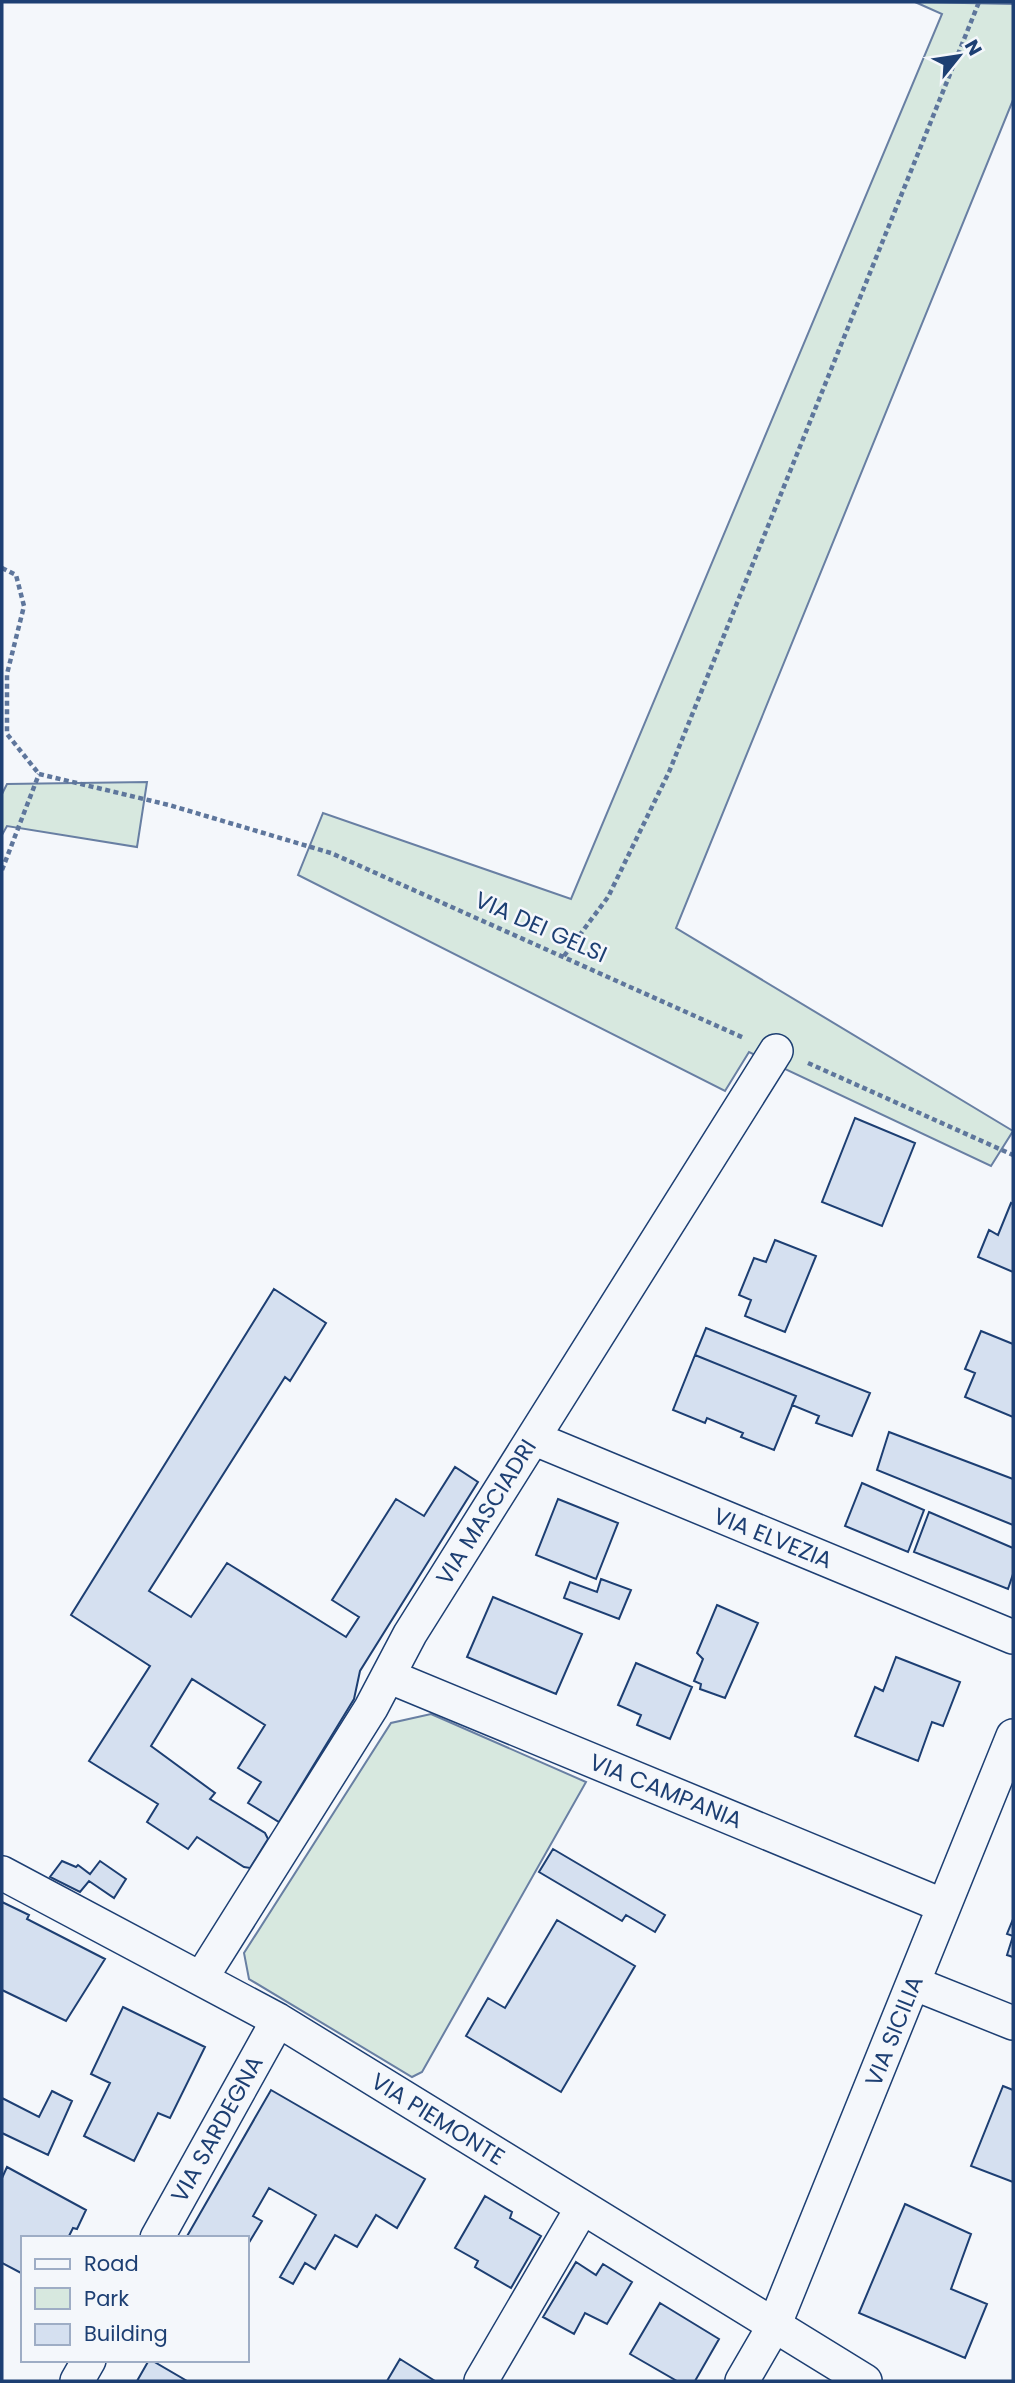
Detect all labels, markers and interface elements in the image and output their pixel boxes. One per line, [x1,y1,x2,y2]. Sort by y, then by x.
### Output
north arrow [924,21,994,91]
text: N [958,35,989,61]
street label: VIA DEI GELSI [470,884,612,970]
street label: VIA MASCIADRI [428,1433,544,1591]
street label: VIA ELVEZIA [709,1500,837,1576]
street label: VIA CAMPANIA [585,1746,747,1836]
street label: VIA SICILIA [857,1971,931,2091]
street label: VIA SARDEGNA [163,2050,271,2208]
street label: VIA PIEMONTE [365,2065,511,2173]
legend [21,2236,248,2362]
text: Road [84,2249,139,2278]
text: Park [84,2284,129,2313]
text: Building [84,2319,168,2348]

